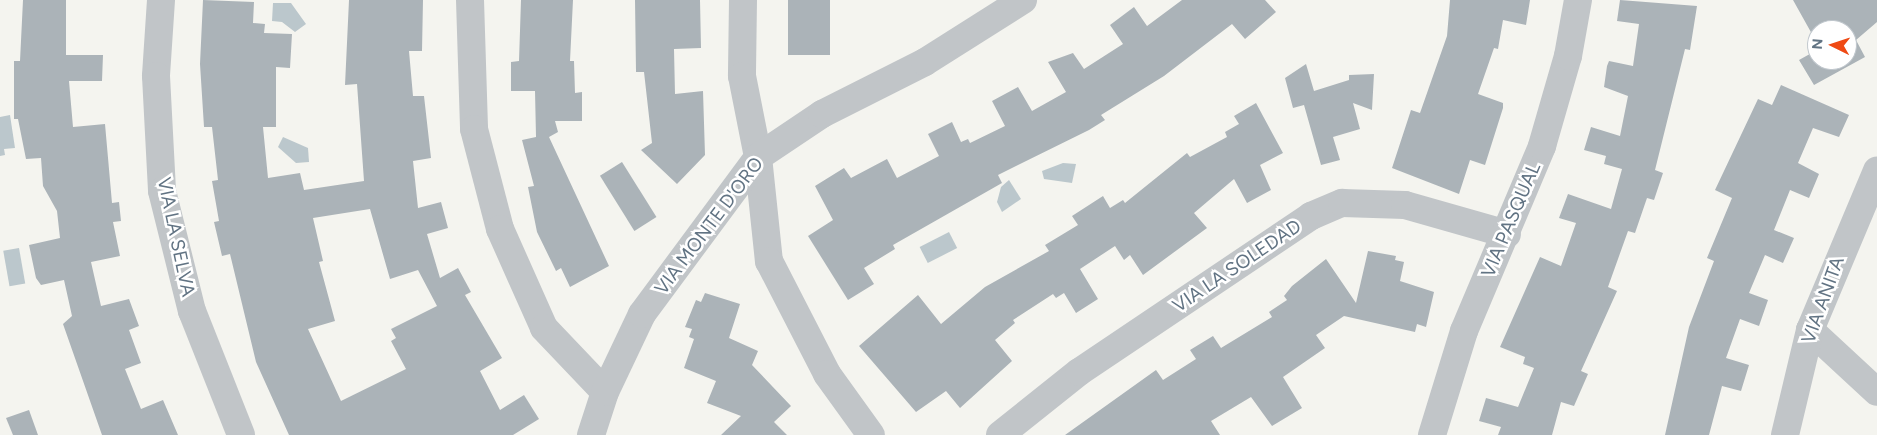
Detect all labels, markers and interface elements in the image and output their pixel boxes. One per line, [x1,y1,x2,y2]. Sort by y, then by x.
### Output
north arrow [1807,20,1857,70]
text: N [1809,38,1826,50]
street label: VIA MONTE D'ORO [650,153,768,299]
street label: VIA PASQUAL [1477,159,1545,281]
street label: VIA LA SELVA [152,175,200,299]
street label: VIA LA SOLEDAD [1169,215,1305,317]
street label: VIA ANITA [1797,254,1849,346]

